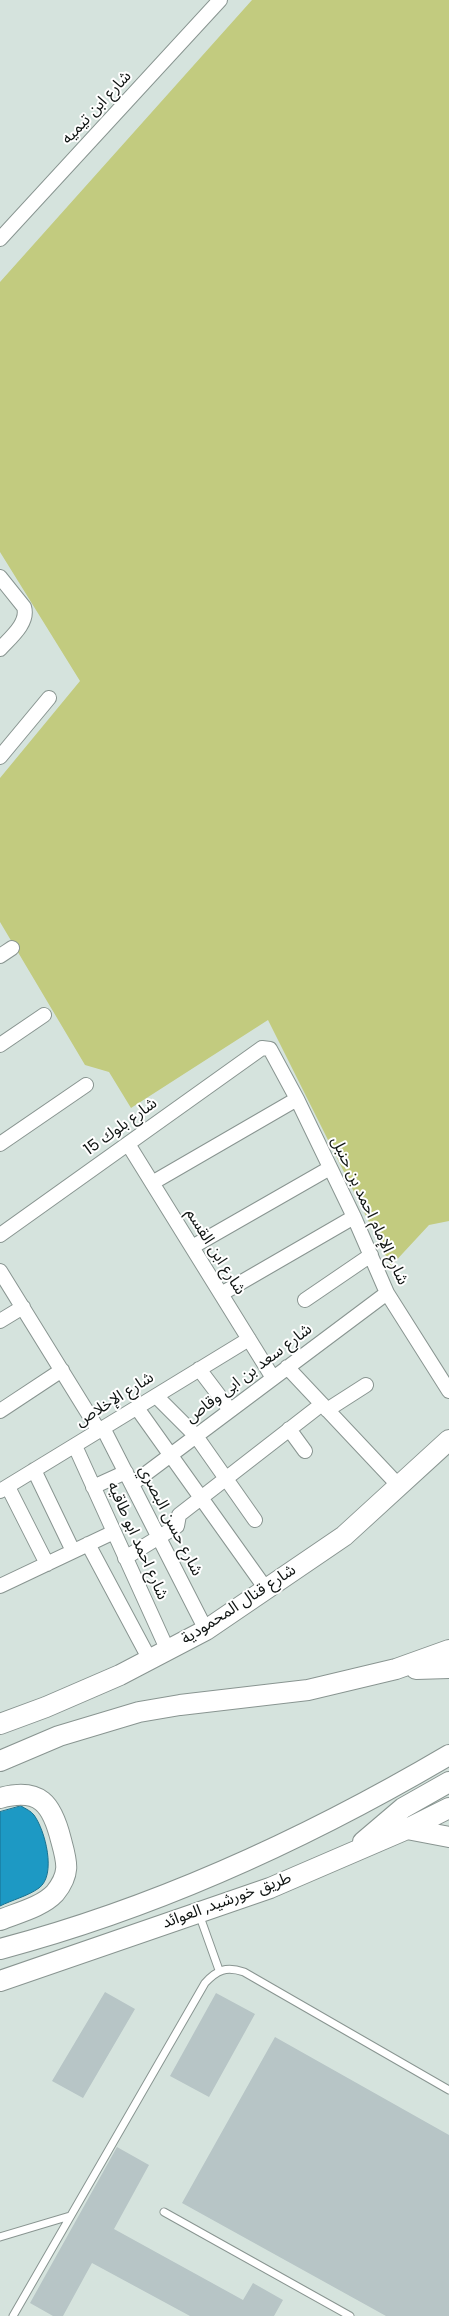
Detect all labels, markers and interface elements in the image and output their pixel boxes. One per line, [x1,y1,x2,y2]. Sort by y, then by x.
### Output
street label: شارع ابن تيميه [58,67,136,149]
street label: شارع بلوك 15 [81,1094,161,1160]
street label: شارع الإمام احمد بن حنبل [326,1134,412,1288]
street label: شارع ابن القسم [181,1205,249,1299]
street label: شارع سعد بن ابى وقاص [182,1320,316,1428]
street label: شارع الإخلاص [72,1368,158,1432]
street label: شارع حسن البصري [134,1462,206,1580]
street label: شارع احمد ابو طاقيه [102,1479,172,1603]
street label: شارع قنال المحمودية [178,1561,300,1649]
street label: طريق خورشيد, العوائد [160,1869,294,1933]

